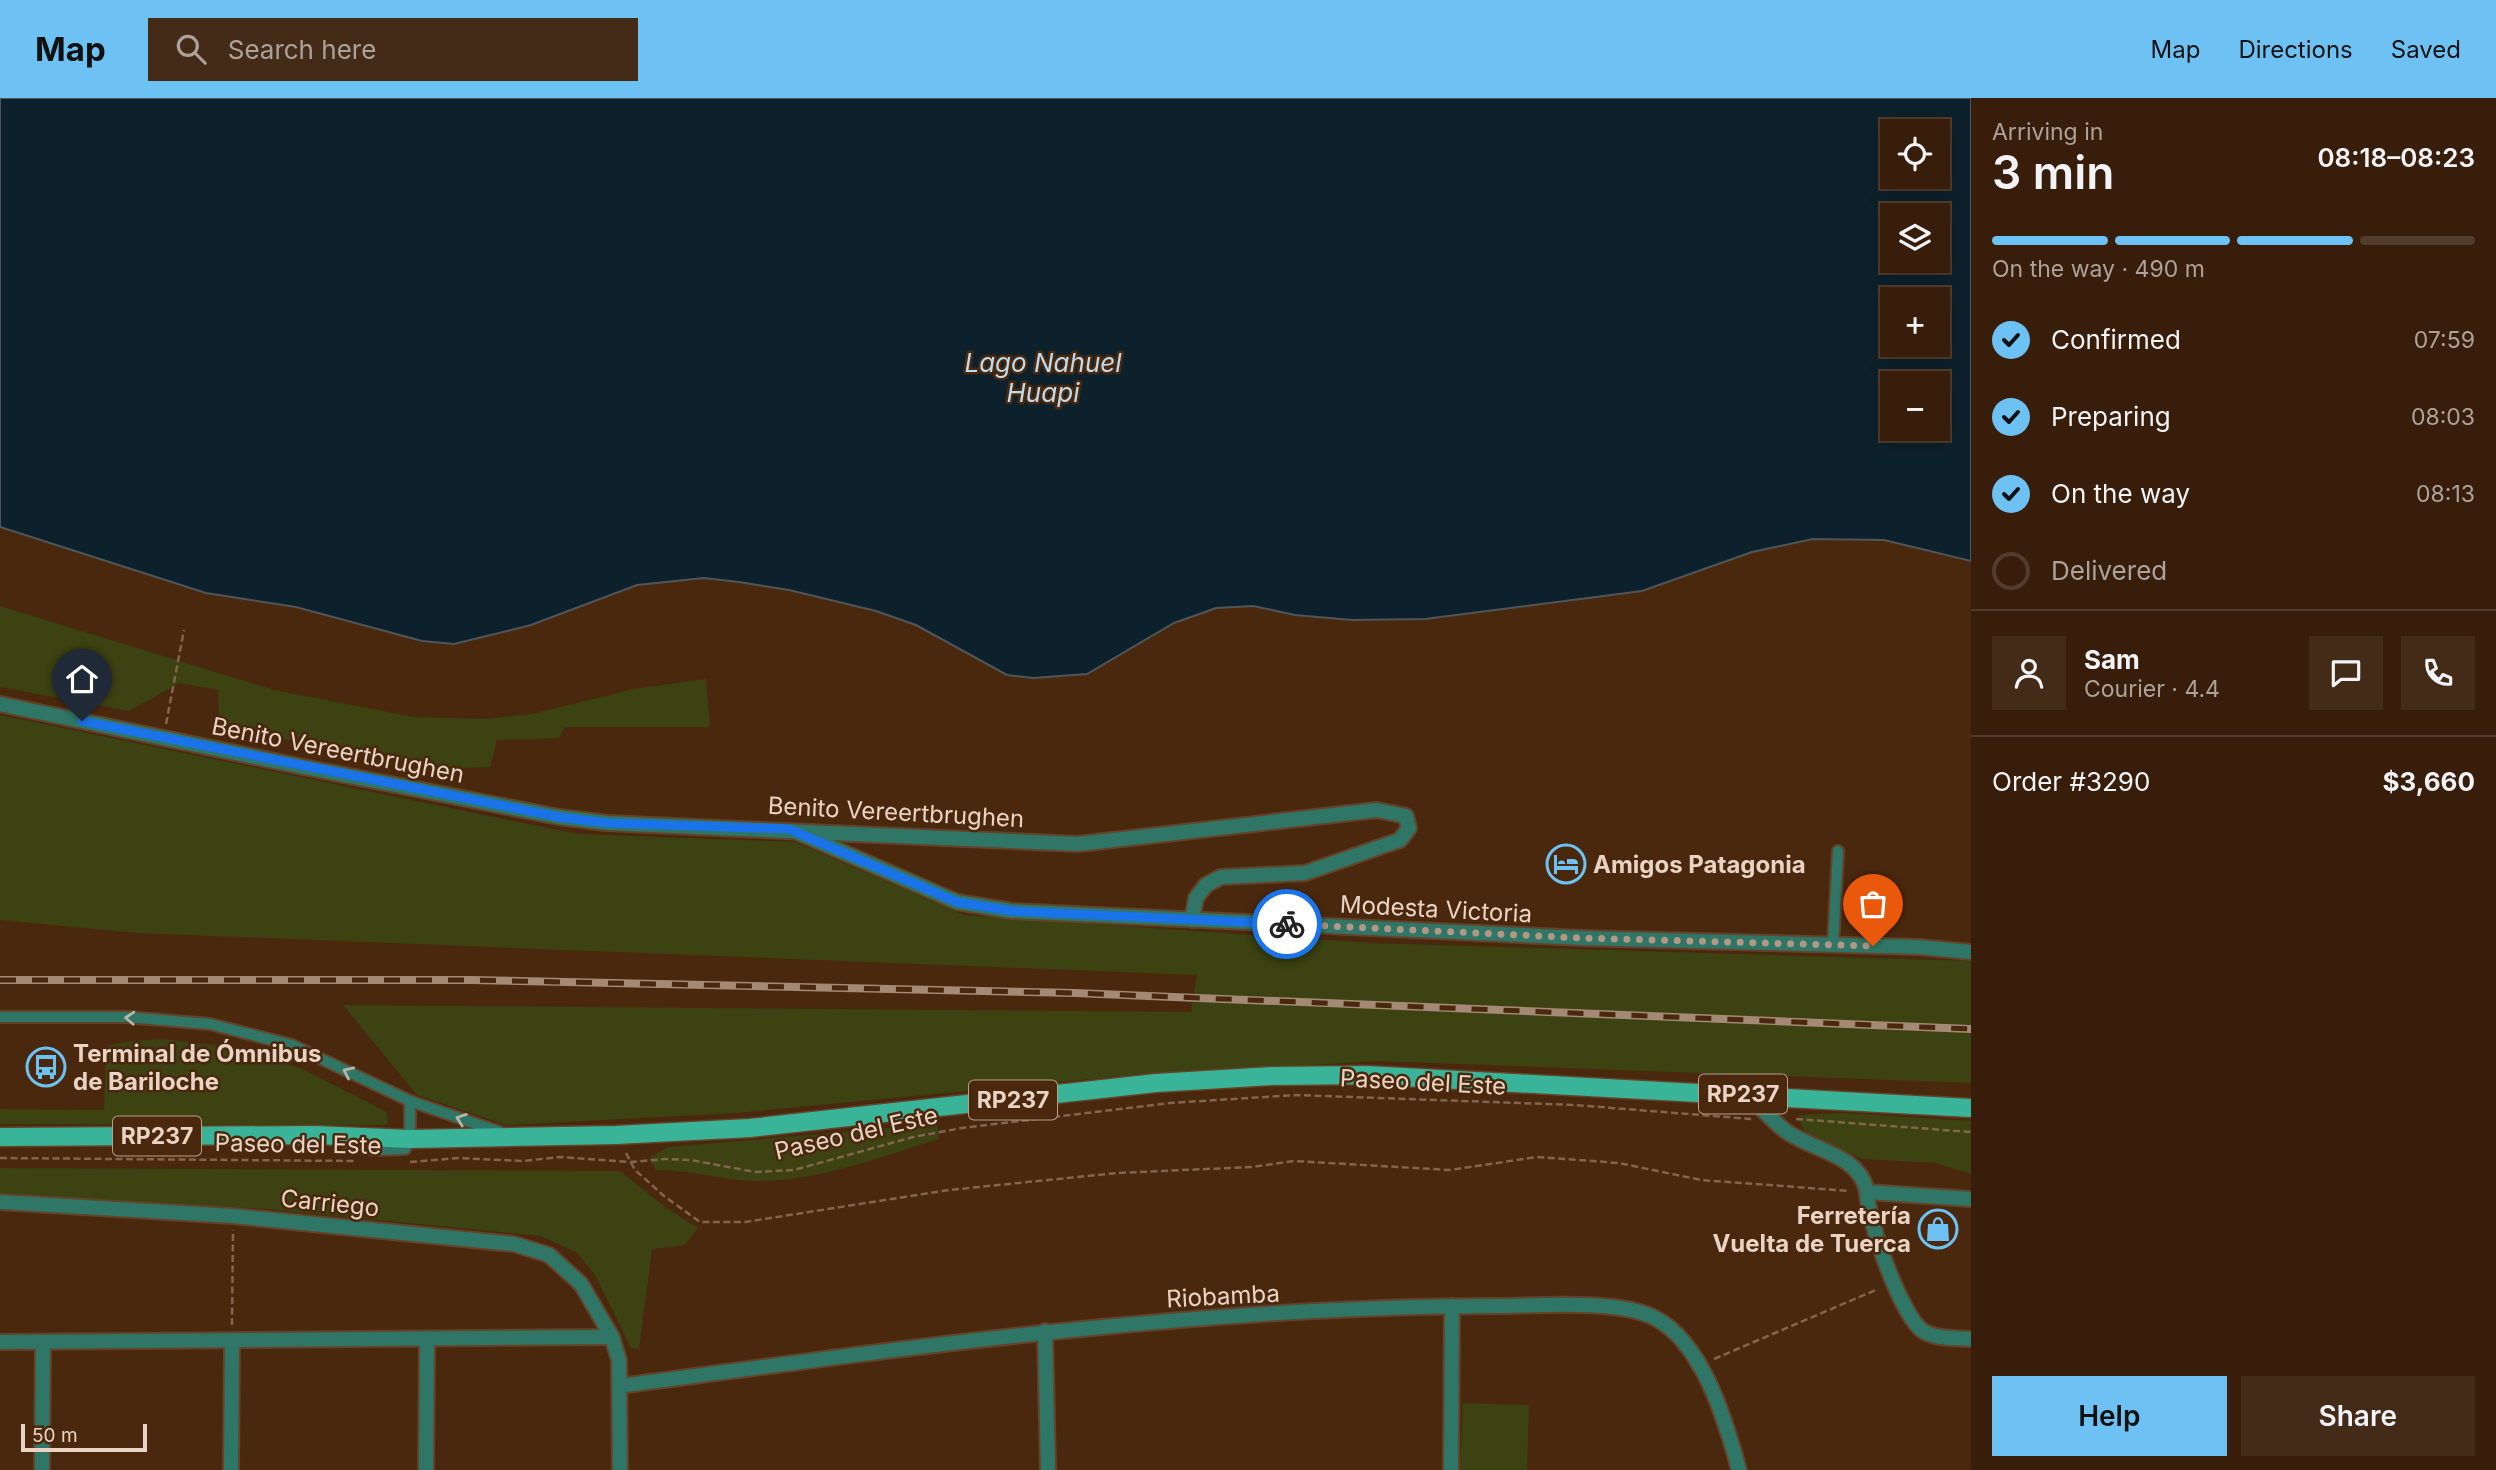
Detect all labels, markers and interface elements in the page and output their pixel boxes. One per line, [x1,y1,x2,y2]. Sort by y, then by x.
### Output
search box [148,18,638,81]
text: Map [35,29,106,69]
icon: search [172,30,210,68]
text: Search here [228,34,376,65]
text: Map [2151,35,2200,64]
text: Directions [2238,35,2353,64]
text: Saved [2391,35,2461,64]
text: Arriving in [1992,118,2103,146]
map controls [1880,119,1950,441]
button: locate [1880,119,1950,189]
text: 08:18–08:23 [2317,142,2475,173]
text: 3 min [1992,144,2114,200]
button: layers [1880,203,1950,273]
text: On the way · 490 m [1992,255,2205,283]
button: + [1880,287,1950,357]
icon: check [1992,321,2030,359]
text: Confirmed [2051,324,2181,355]
text: 07:59 [2414,326,2475,354]
water label: Lago Nahuel Huapi [964,347,1122,408]
button: − [1880,371,1950,441]
icon: check [1992,398,2030,436]
text: Preparing [2051,401,2171,432]
text: 08:03 [2411,403,2475,431]
icon: check [1992,475,2030,513]
text: On the way [2051,478,2190,509]
text: 08:13 [2416,480,2475,508]
text: Delivered [2051,555,2167,586]
button: person [1992,636,2066,710]
button: chat [2309,636,2383,710]
button: phone [2401,636,2475,710]
text: Sam [2084,644,2140,675]
pin [52,649,112,721]
icon: home [63,660,101,698]
text: Courier · 4.4 [2084,675,2220,703]
street label: Benito Vereertbrughen [209,711,467,789]
text: Order #3290 [1992,766,2150,797]
text: $3,660 [2383,766,2475,797]
street label: Benito Vereertbrughen [767,791,1025,833]
hotel icon: Amigos Patagonia [1545,843,1587,885]
place label: Amigos Patagonia [1593,850,1806,879]
pin [1843,874,1903,946]
icon: bag [1854,885,1892,923]
courier [1252,889,1322,959]
street label: Modesta Victoria [1339,889,1533,929]
icon: bike [1268,905,1306,943]
one-way arrow [124,1010,135,1025]
place label: Terminal de Ómnibus de Bariloche [73,1039,321,1096]
bus stop icon: Terminal de Ómnibus de Bariloche [25,1046,67,1088]
street label: Paseo del Este [1339,1063,1507,1101]
one-way arrow [343,1066,355,1080]
road number: RP237 [1699,1074,1787,1113]
road number: RP237 [969,1080,1057,1119]
street label: Paseo del Este [772,1100,940,1166]
one-way arrow [455,1113,468,1127]
road number: RP237 [113,1116,201,1156]
street label: Paseo del Este [214,1128,382,1160]
street label: Carriego [279,1183,381,1223]
place label: Ferretería Vuelta de Tuerca [1712,1201,1911,1258]
shop icon: Ferretería Vuelta de Tuerca [1917,1208,1959,1250]
street label: Riobamba [1166,1279,1280,1313]
button: Help [1992,1376,2227,1456]
button: Share [2241,1376,2475,1456]
scale bar [21,1421,147,1453]
text: 50 m [32,1424,78,1447]

